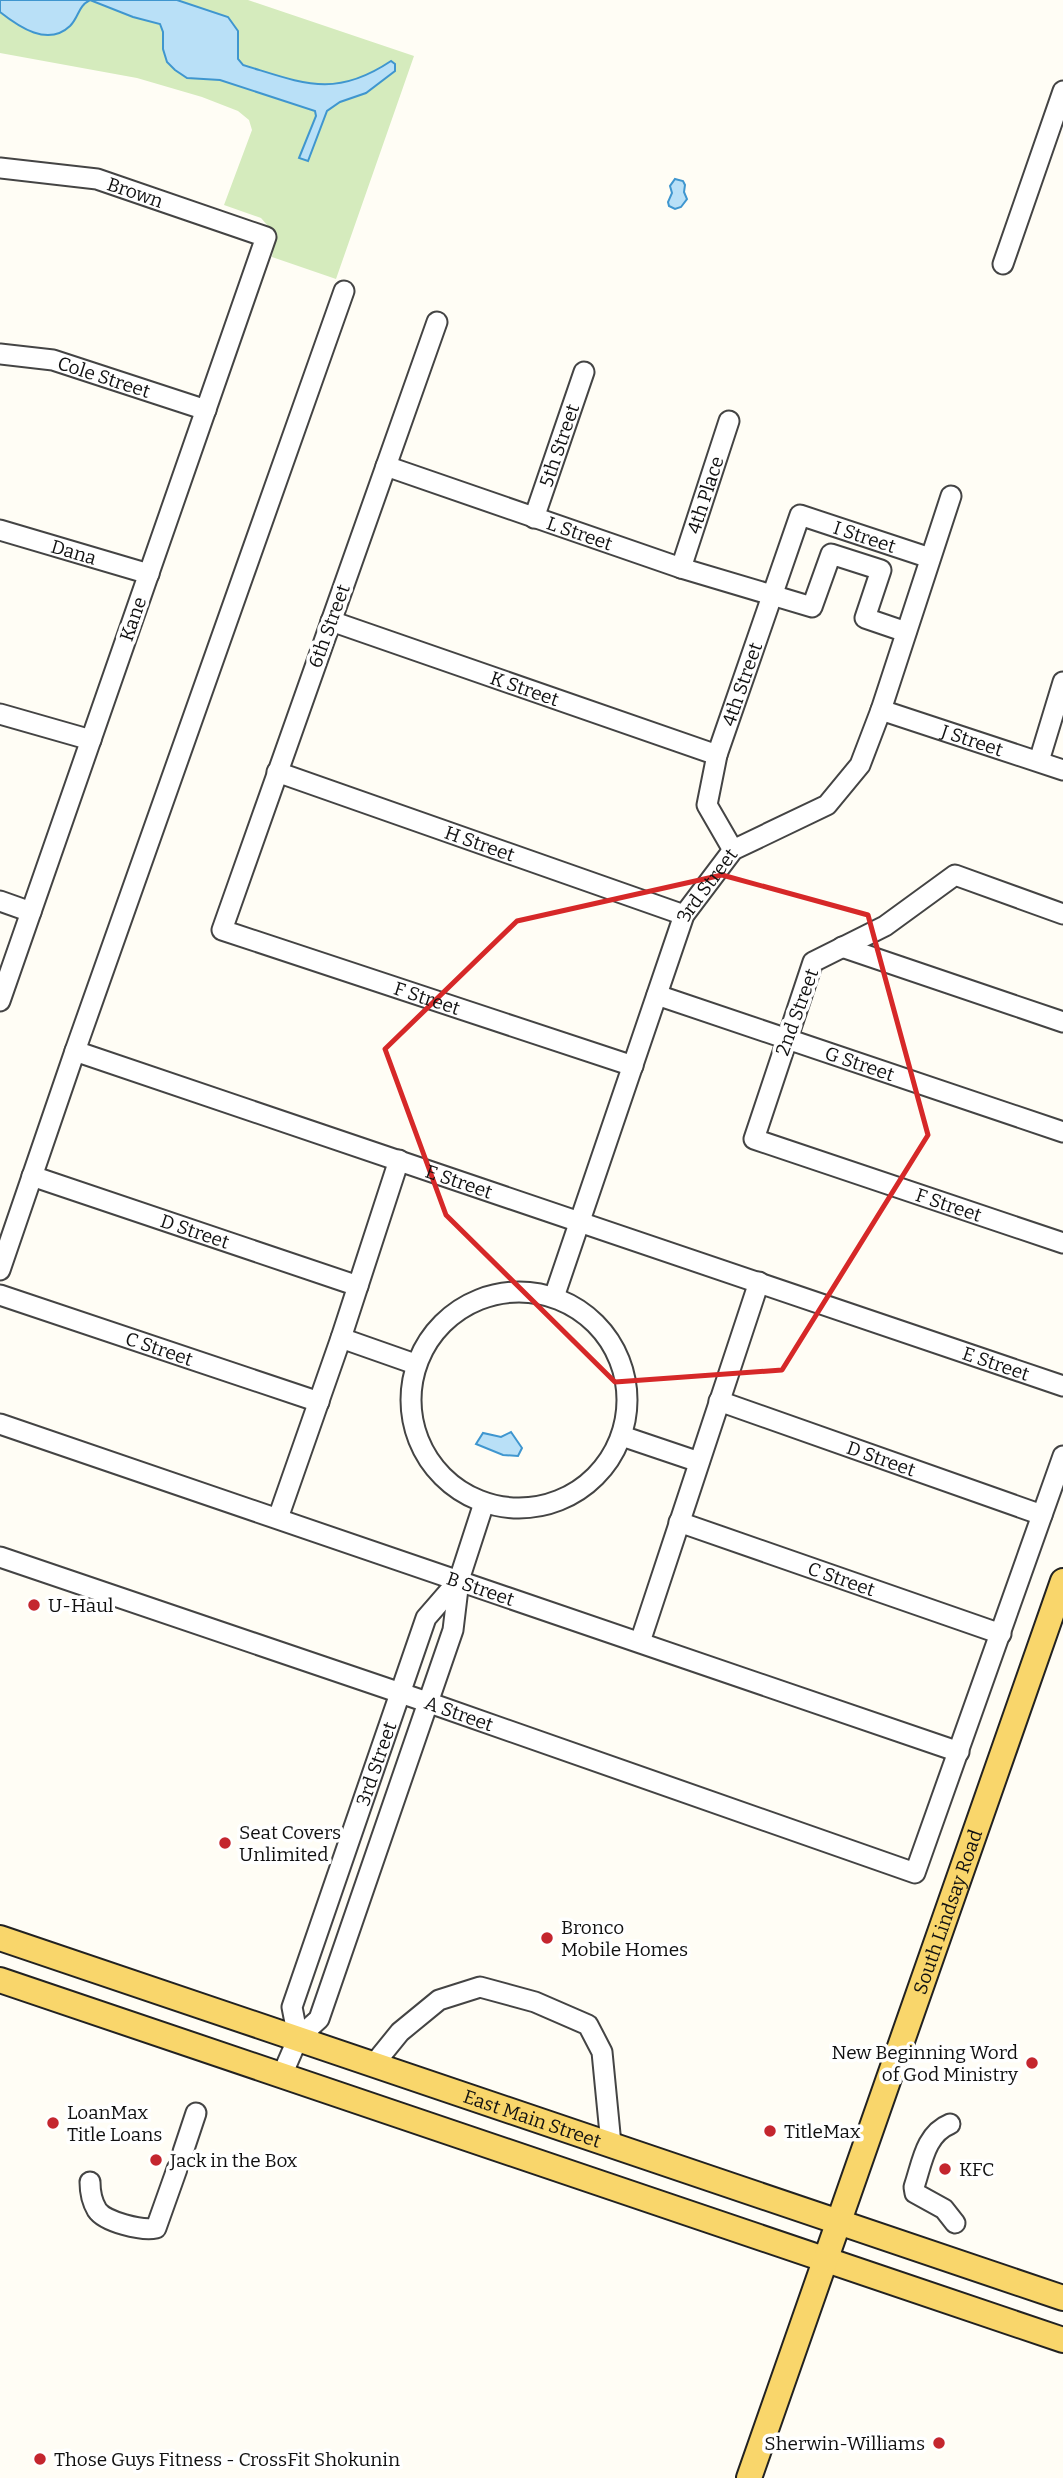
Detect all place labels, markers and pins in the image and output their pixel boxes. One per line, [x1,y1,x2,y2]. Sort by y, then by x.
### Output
place label: U-Haul [48,1594,113,1617]
marker: U-Haul [26,1597,42,1613]
place label: Seat Covers Unlimited [239,1821,341,1866]
marker: Seat Covers Unlimited [217,1835,233,1851]
place label: Bronco Mobile Homes [561,1916,688,1961]
marker: Bronco Mobile Homes [539,1930,555,1946]
place label: New Beginning Word of God Ministry [831,2041,1019,2086]
marker: New Beginning Word of God Ministry [1024,2055,1040,2071]
place label: LoanMax Title Loans [67,2101,162,2146]
marker: LoanMax Title Loans [45,2115,61,2131]
place label: TitleMax [784,2120,861,2143]
marker: TitleMax [762,2123,778,2139]
place label: Jack in the Box [169,2149,298,2172]
marker: Jack in the Box [148,2152,164,2168]
place label: KFC [959,2158,994,2181]
marker: KFC [937,2161,953,2177]
place label: Sherwin-Williams [764,2432,925,2455]
marker: Sherwin-Williams [931,2435,947,2451]
place label: Those Guys Fitness - CrossFit Shokunin [54,2448,400,2471]
marker: Those Guys Fitness - CrossFit Shokunin [32,2451,48,2467]

